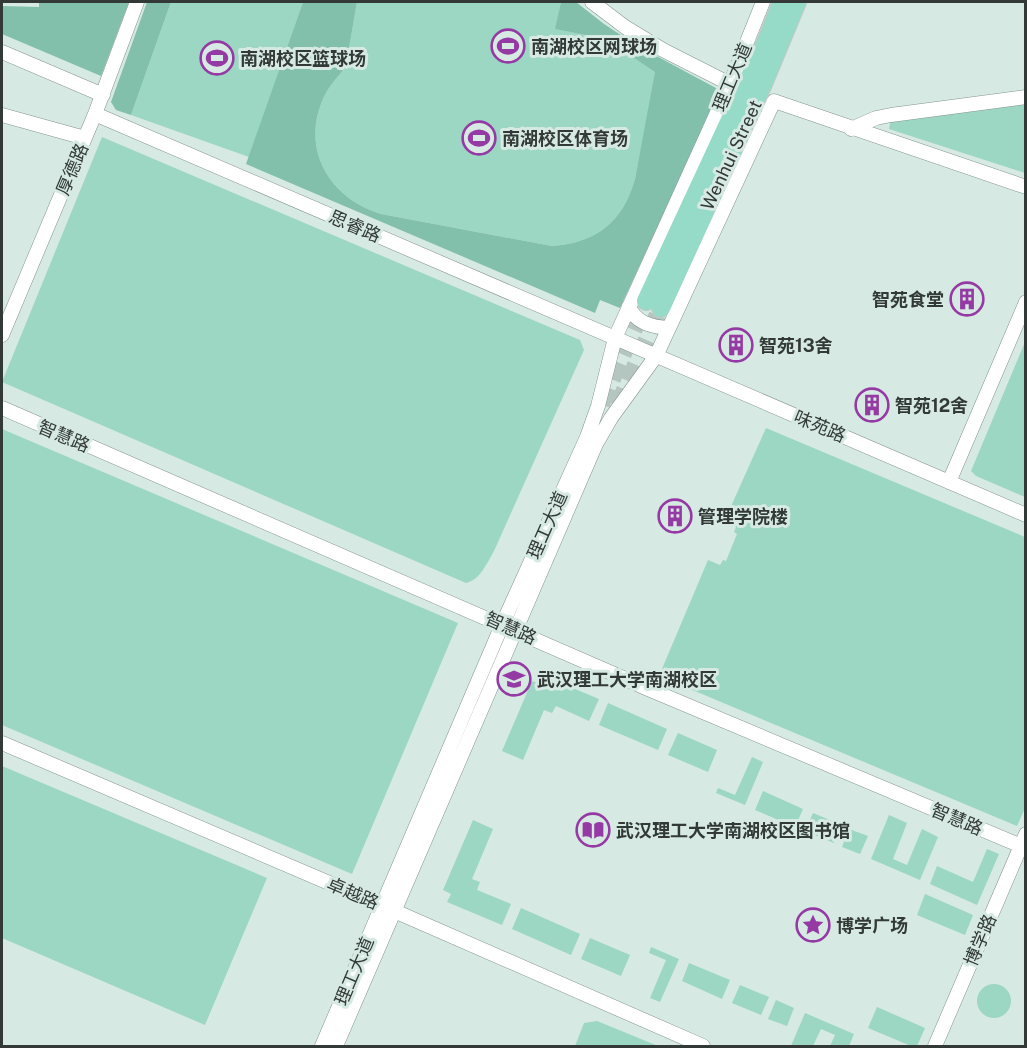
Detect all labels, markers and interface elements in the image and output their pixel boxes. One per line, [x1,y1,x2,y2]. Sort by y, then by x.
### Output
sports icon: 南湖校区网球场 [490,28,526,64]
place label: 南湖校区网球场 [531,36,657,57]
sports icon: 南湖校区篮球场 [199,40,235,76]
street label: 理工大道 [708,40,756,114]
place label: 南湖校区篮球场 [240,48,366,69]
street label: Wenhui Street [696,97,766,213]
sports icon: 南湖校区体育场 [461,120,497,156]
place label: 南湖校区体育场 [502,128,628,149]
street label: 厚德路 [52,140,92,198]
street label: 思睿路 [326,206,384,246]
building icon: 智苑食堂 [949,281,985,317]
place label: 智苑食堂 [872,289,944,310]
building icon: 智苑13舍 [718,327,754,363]
place label: 智苑13舍 [759,335,833,356]
building icon: 智苑12舍 [854,387,890,423]
place label: 智苑12舍 [895,395,968,416]
street label: 味苑路 [791,406,849,446]
street label: 智慧路 [35,416,93,456]
street label: 理工大道 [523,488,571,562]
building icon: 管理学院楼 [657,498,693,534]
place label: 管理学院楼 [698,506,788,527]
street label: 智慧路 [482,607,540,649]
school or university icon: 武汉理工大学南湖校区 [496,661,532,697]
place label: 武汉理工大学南湖校区 [537,669,717,690]
street label: 智慧路 [928,799,986,839]
library icon: 武汉理工大学南湖校区图书馆 [575,812,611,848]
place label: 武汉理工大学南湖校区图书馆 [616,820,850,841]
street label: 卓越路 [324,873,382,913]
place icon: 博学广场 [795,907,831,943]
street label: 博学路 [960,911,1000,969]
place label: 博学广场 [836,915,908,936]
street label: 理工大道 [330,934,378,1008]

